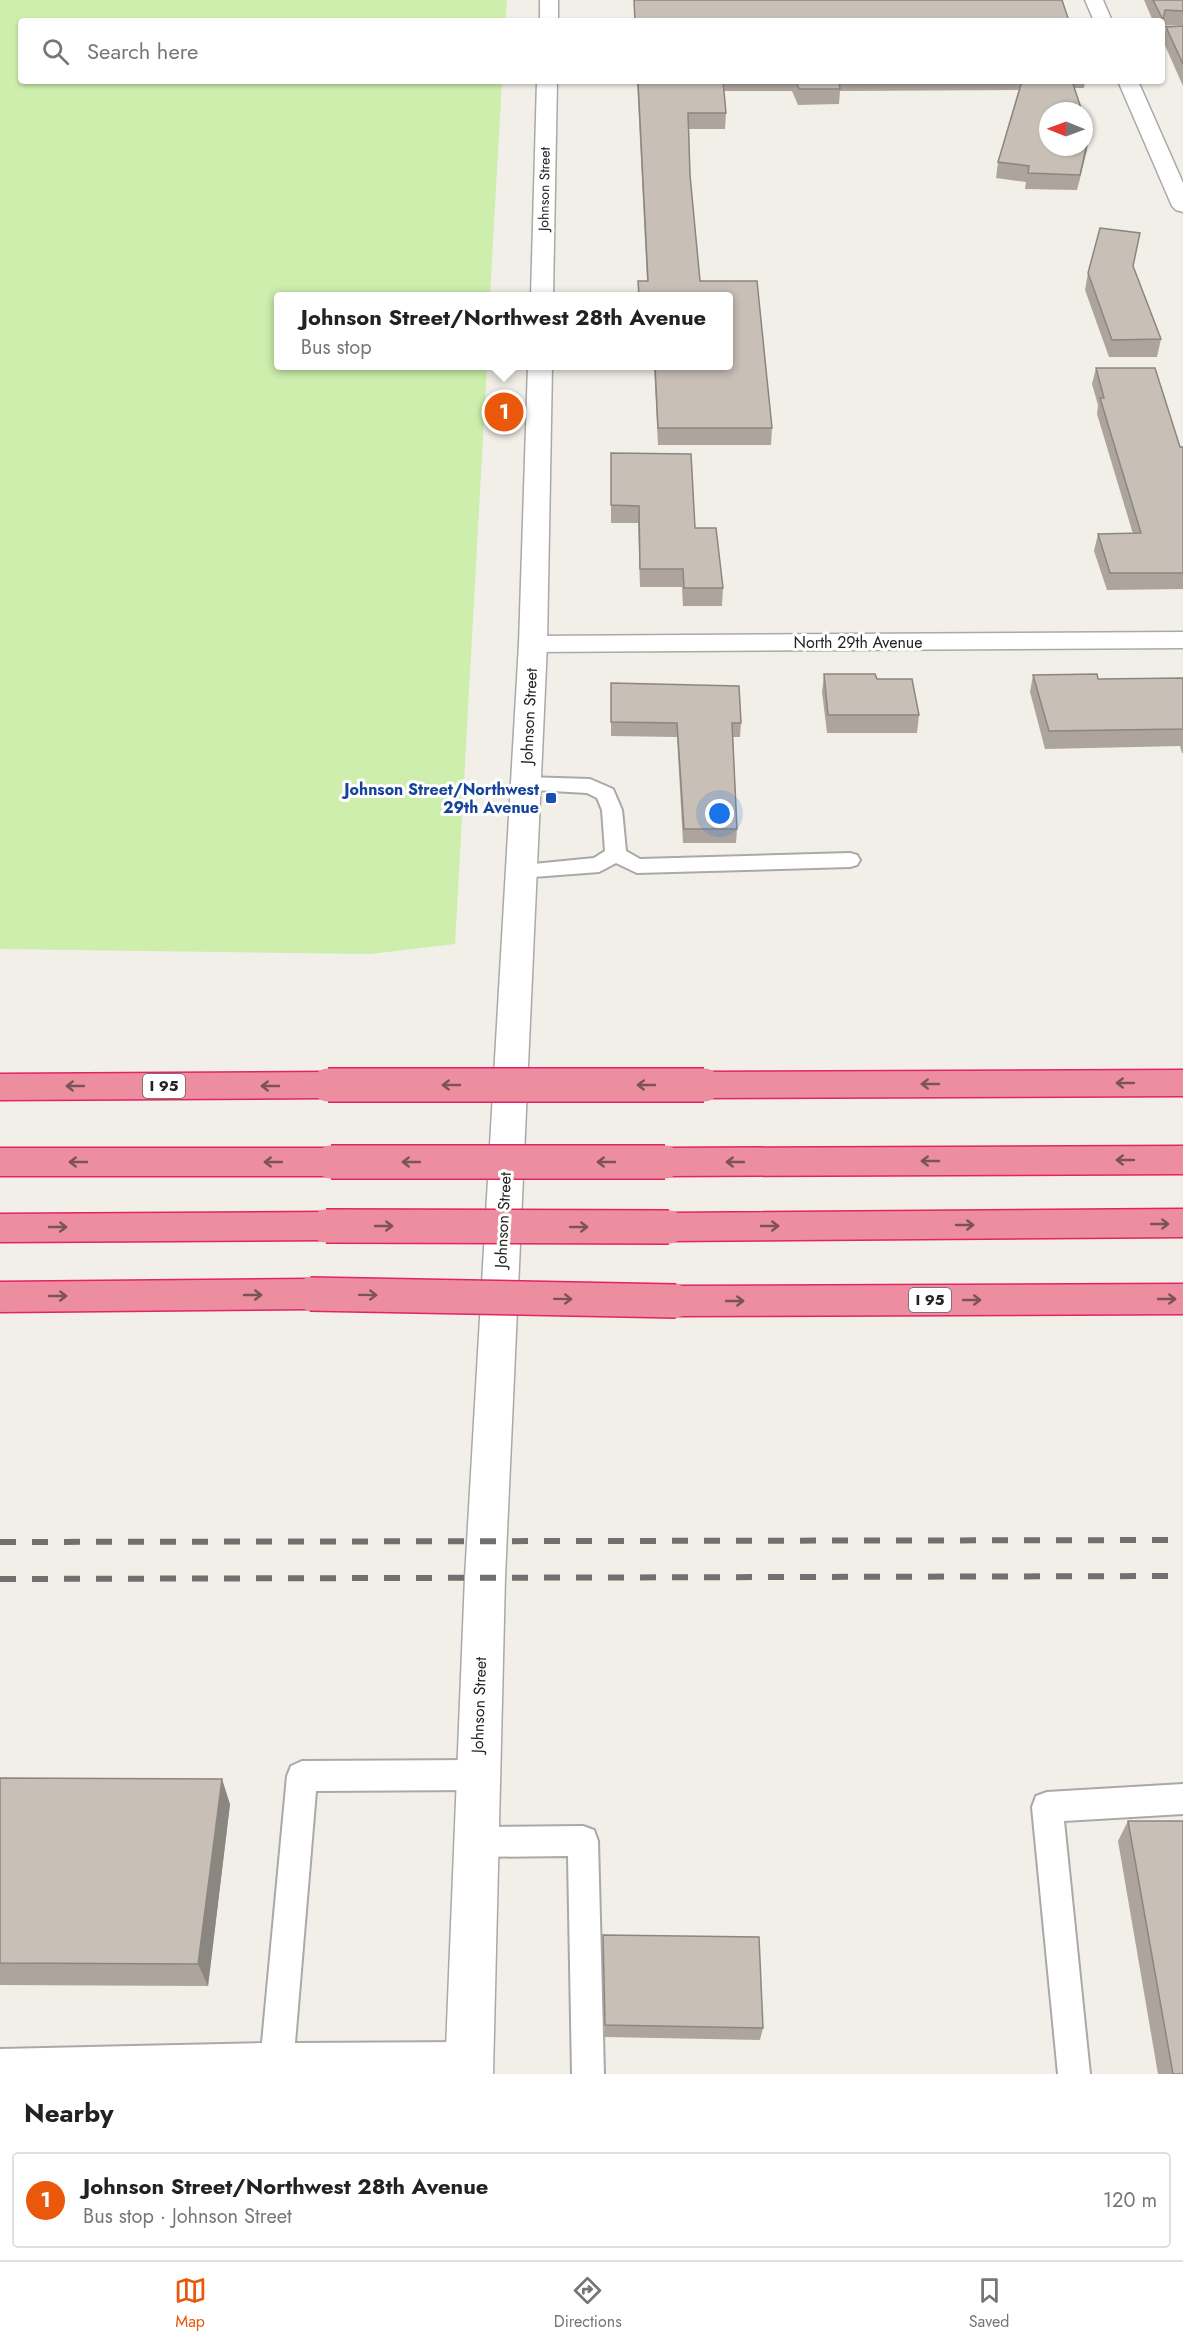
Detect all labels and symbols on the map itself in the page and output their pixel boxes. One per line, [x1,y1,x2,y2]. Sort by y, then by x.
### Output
north arrow [1039,102,1093,156]
street label: Johnson Street [533,146,555,233]
pin: 1 [484,390,524,434]
street label: North 29th Avenue [794,631,922,654]
street label: Johnson Street [515,667,543,767]
place label: Johnson Street/Northwest 29th Avenue [341,778,540,819]
marker: Johnson Street/Northwest 29th Avenue [544,791,558,805]
your location [705,799,734,828]
road number: I 95 [143,1074,185,1098]
one-way arrow [1115,1077,1135,1089]
one-way arrow [920,1078,940,1090]
one-way arrow [441,1079,461,1091]
one-way arrow [636,1079,656,1091]
one-way arrow [65,1080,85,1092]
one-way arrow [260,1080,280,1091]
one-way arrow [1115,1154,1135,1166]
one-way arrow [920,1155,940,1167]
one-way arrow [68,1156,88,1168]
one-way arrow [263,1156,283,1168]
one-way arrow [402,1156,422,1168]
one-way arrow [597,1156,617,1168]
one-way arrow [725,1156,745,1168]
street label: Johnson Street [489,1171,517,1271]
one-way arrow [1149,1218,1169,1230]
one-way arrow [954,1219,974,1231]
one-way arrow [374,1220,394,1232]
one-way arrow [759,1220,779,1232]
one-way arrow [569,1221,589,1233]
one-way arrow [48,1222,68,1233]
road number: I 95 [909,1288,951,1312]
one-way arrow [243,1289,263,1300]
one-way arrow [358,1289,378,1301]
one-way arrow [48,1290,68,1302]
one-way arrow [553,1293,573,1304]
one-way arrow [1156,1293,1176,1305]
one-way arrow [961,1294,981,1306]
one-way arrow [724,1295,744,1306]
street label: Johnson Street [466,1657,492,1755]

